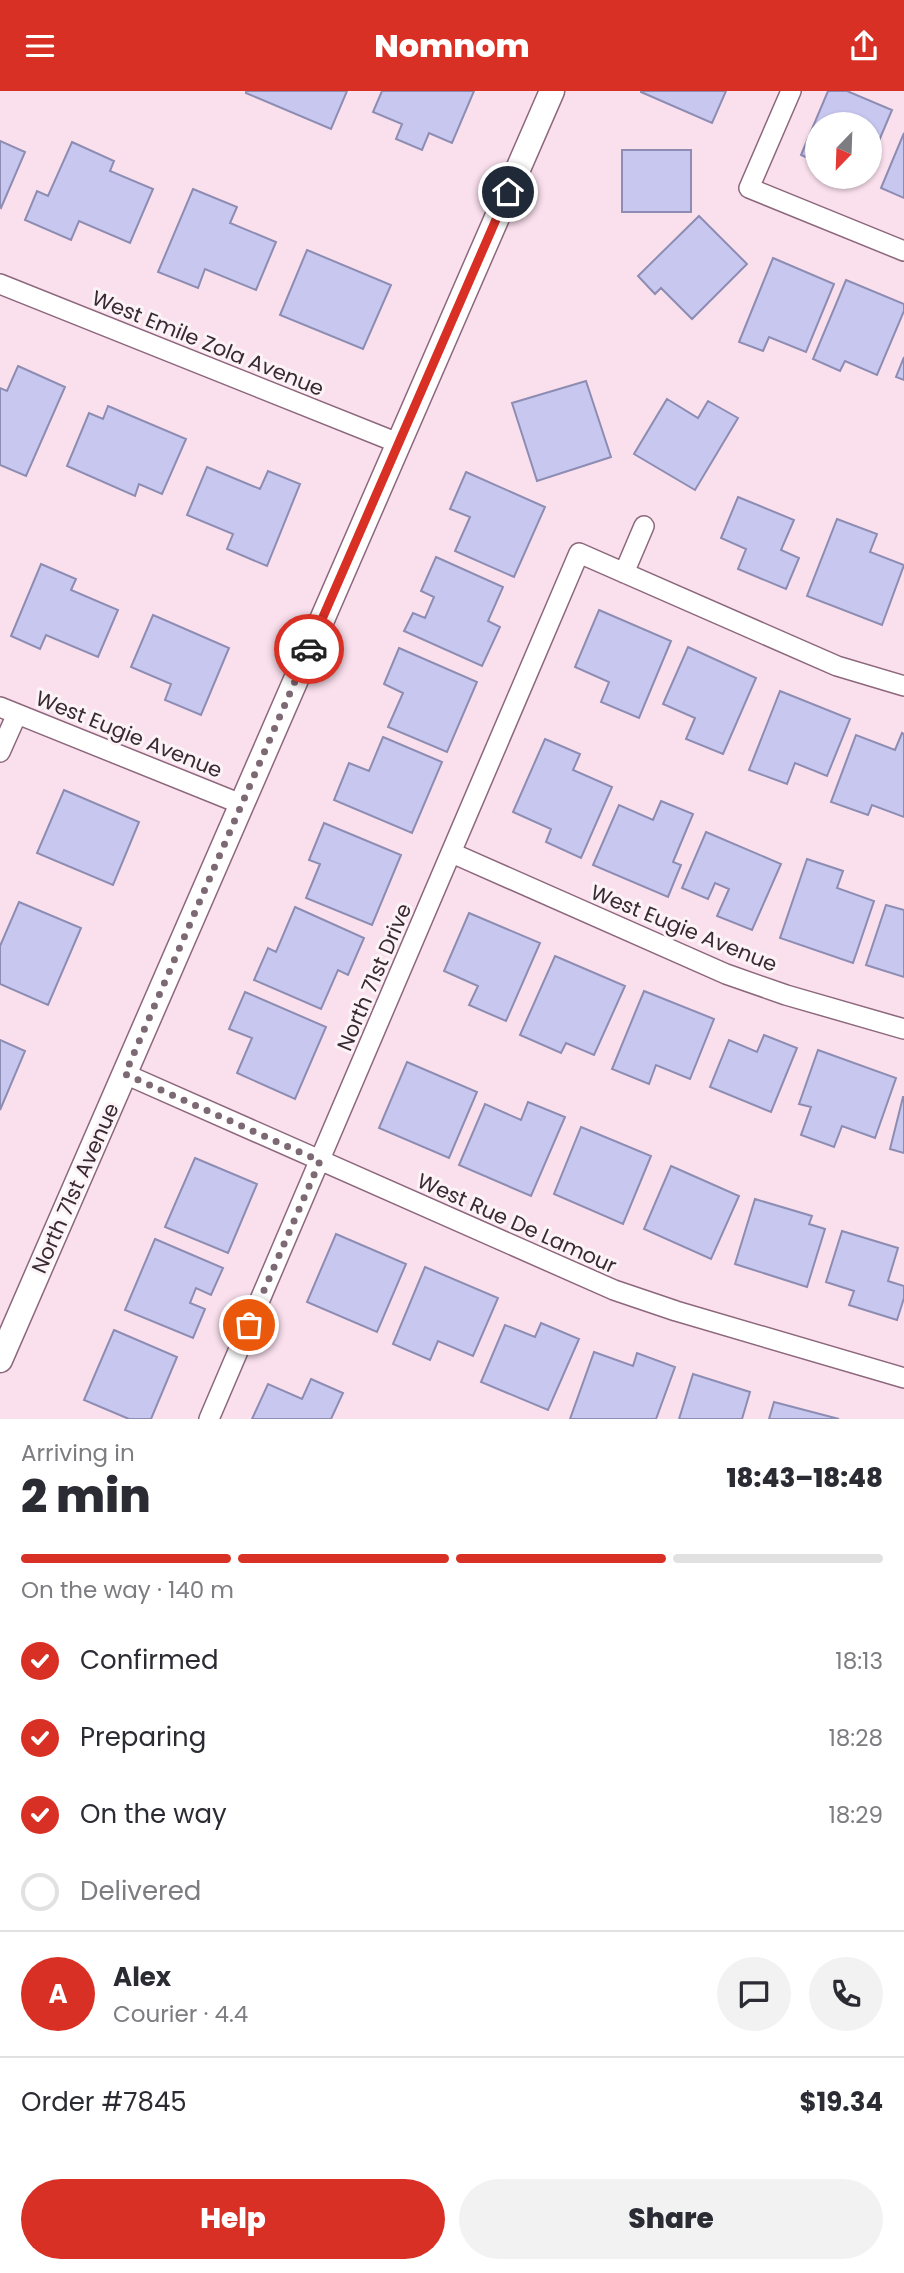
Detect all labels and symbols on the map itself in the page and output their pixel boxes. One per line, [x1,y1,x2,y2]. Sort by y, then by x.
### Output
north arrow [805,112,882,189]
pin [478,162,538,222]
street label: West Emile Zola Avenue [88,283,328,403]
courier [274,614,344,684]
street label: West Eugie Avenue [31,683,227,785]
street label: West Eugie Avenue [586,877,782,979]
street label: North 71st Drive [330,899,418,1055]
street label: North 71st Avenue [24,1098,126,1278]
street label: West Rue De Lamour [413,1166,622,1280]
pin [219,1295,279,1355]

